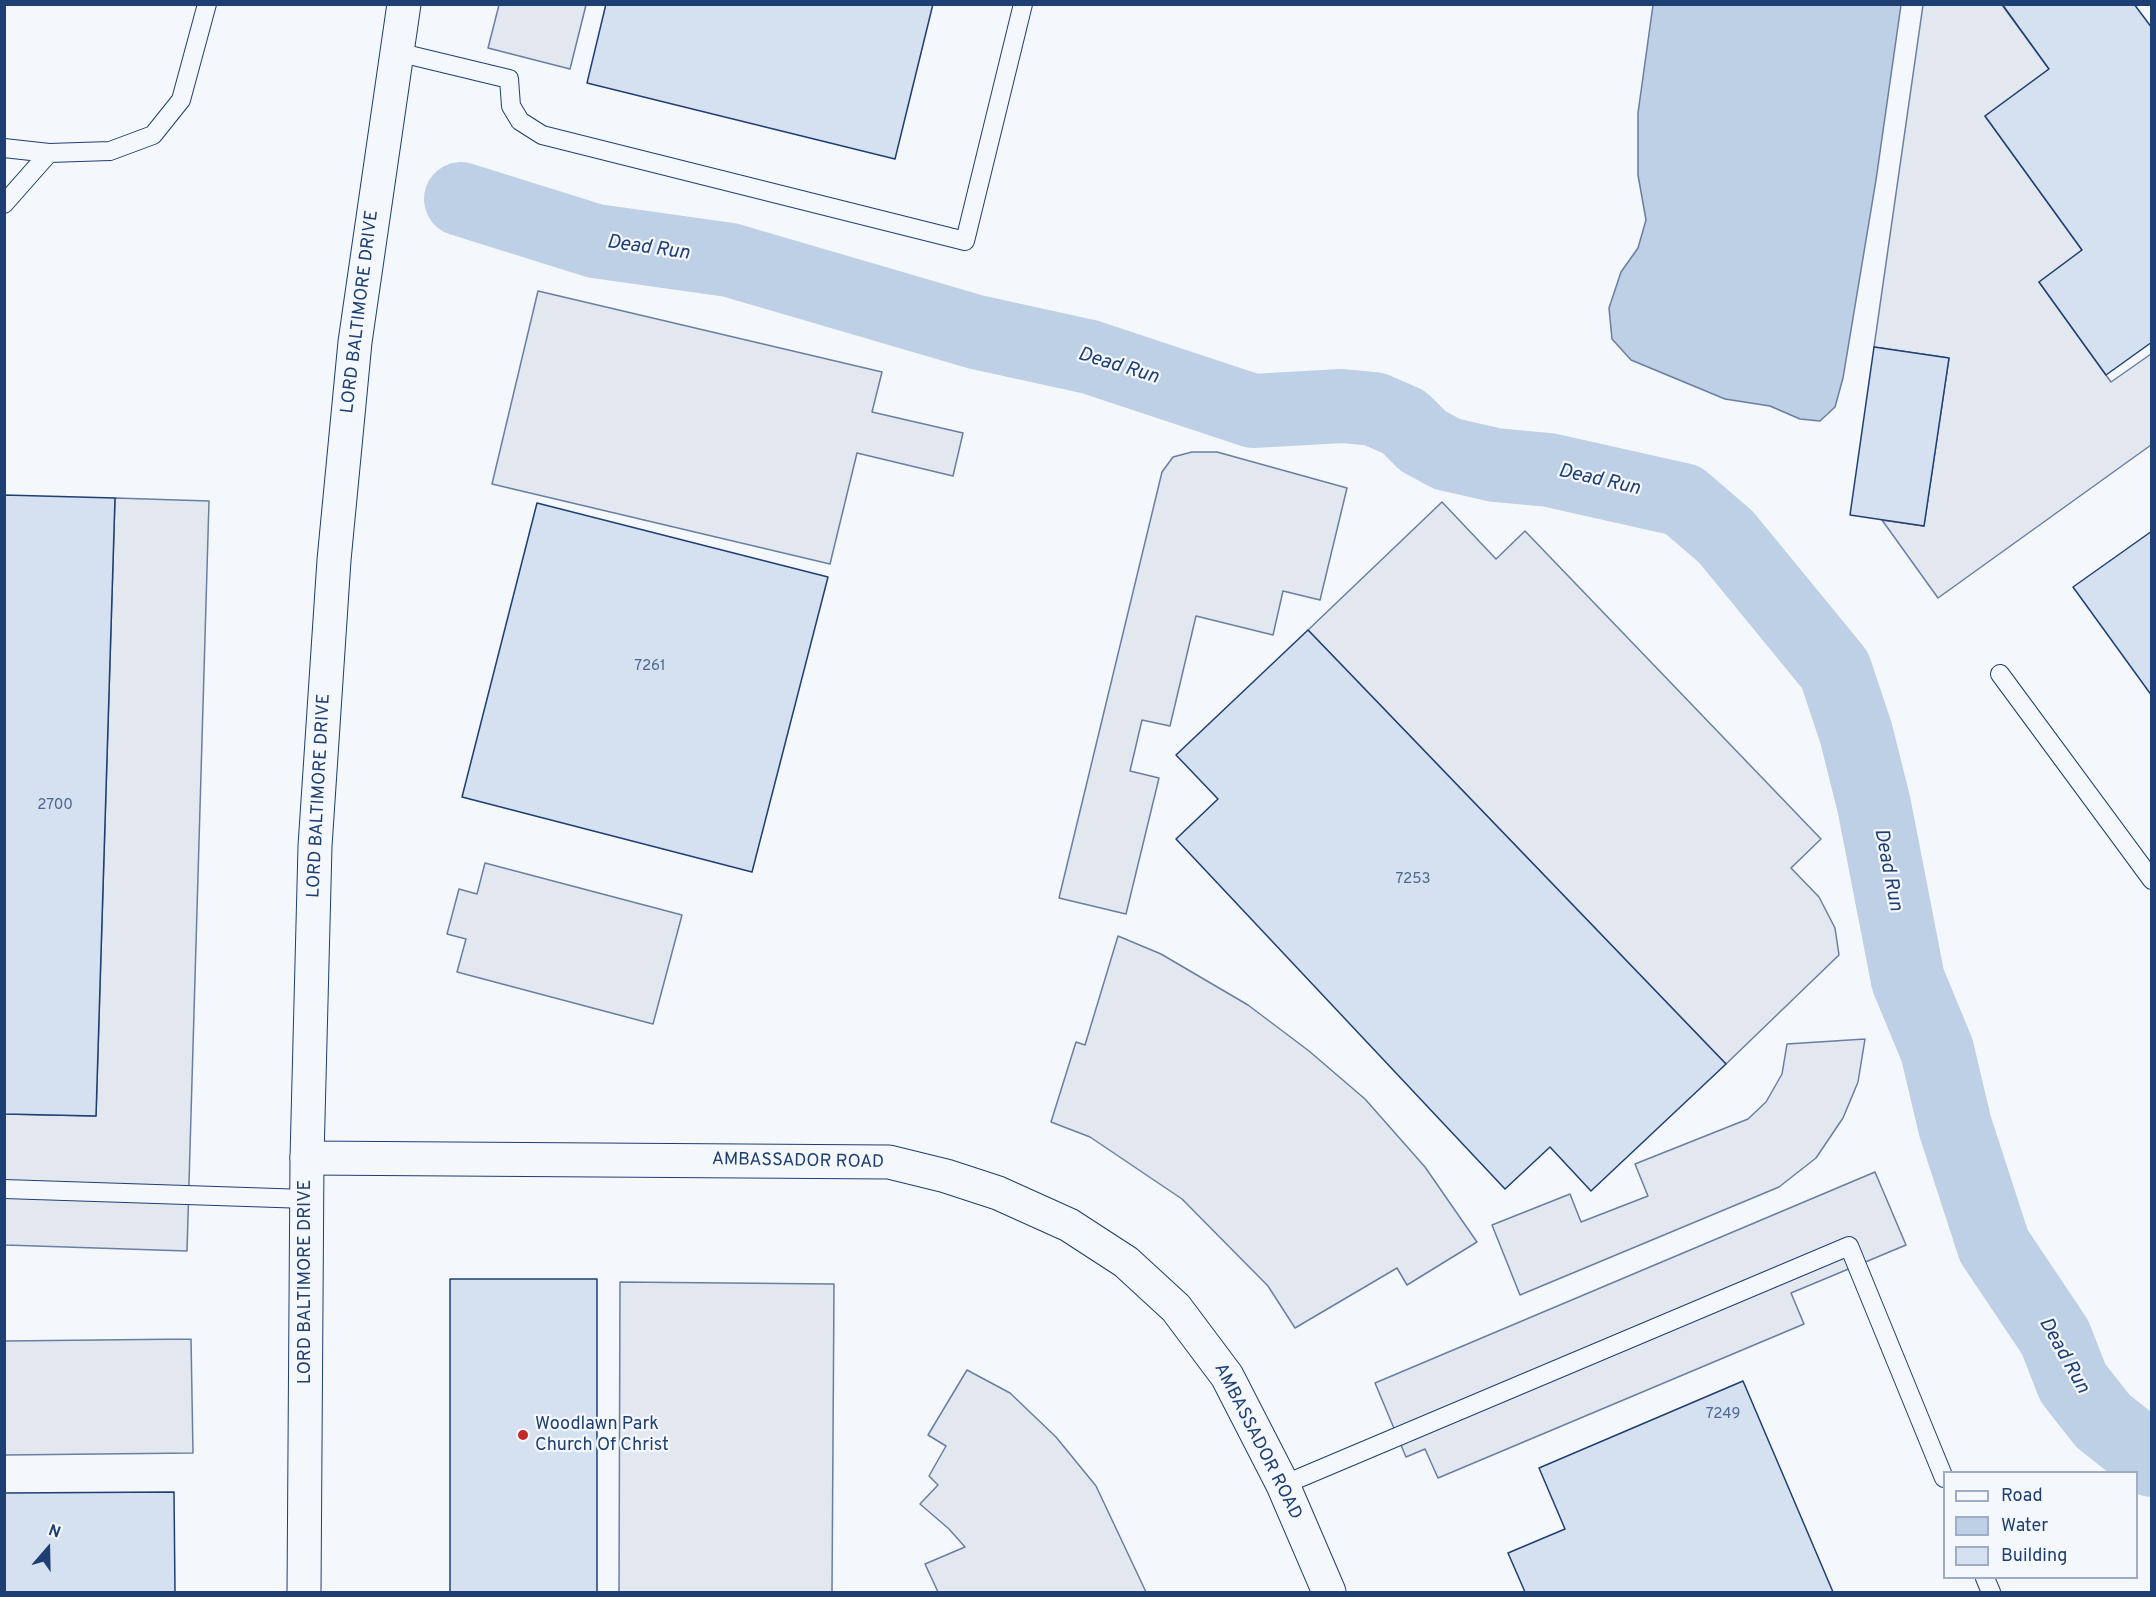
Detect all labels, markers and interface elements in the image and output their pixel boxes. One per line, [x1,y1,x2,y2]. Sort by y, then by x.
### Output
street label: LORD BALTIMORE DRIVE [338,209,384,415]
water label: Dead Run [605,231,691,267]
water label: Dead Run [1075,343,1161,391]
water label: Dead Run [1556,460,1642,502]
house number: 7261 [634,658,666,676]
street label: LORD BALTIMORE DRIVE [304,693,336,899]
house number: 2700 [37,797,73,815]
water label: Dead Run [1867,827,1907,913]
house number: 7253 [1395,871,1431,889]
street label: AMBASSADOR ROAD [712,1150,884,1174]
street label: LORD BALTIMORE DRIVE [295,1180,317,1384]
water label: Dead Run [2032,1314,2094,1398]
street label: AMBASSADOR ROAD [1208,1360,1306,1524]
house number: 7249 [1706,1406,1740,1424]
place label: Woodlawn Park Church Of Christ [535,1414,669,1456]
marker: Woodlawn Park Church Of Christ [516,1428,530,1442]
legend [1943,1471,2138,1579]
text: Road [2001,1485,2043,1508]
text: Water [2001,1515,2048,1538]
north arrow [18,1519,78,1579]
text: N [45,1521,63,1543]
text: Building [2001,1545,2067,1568]

